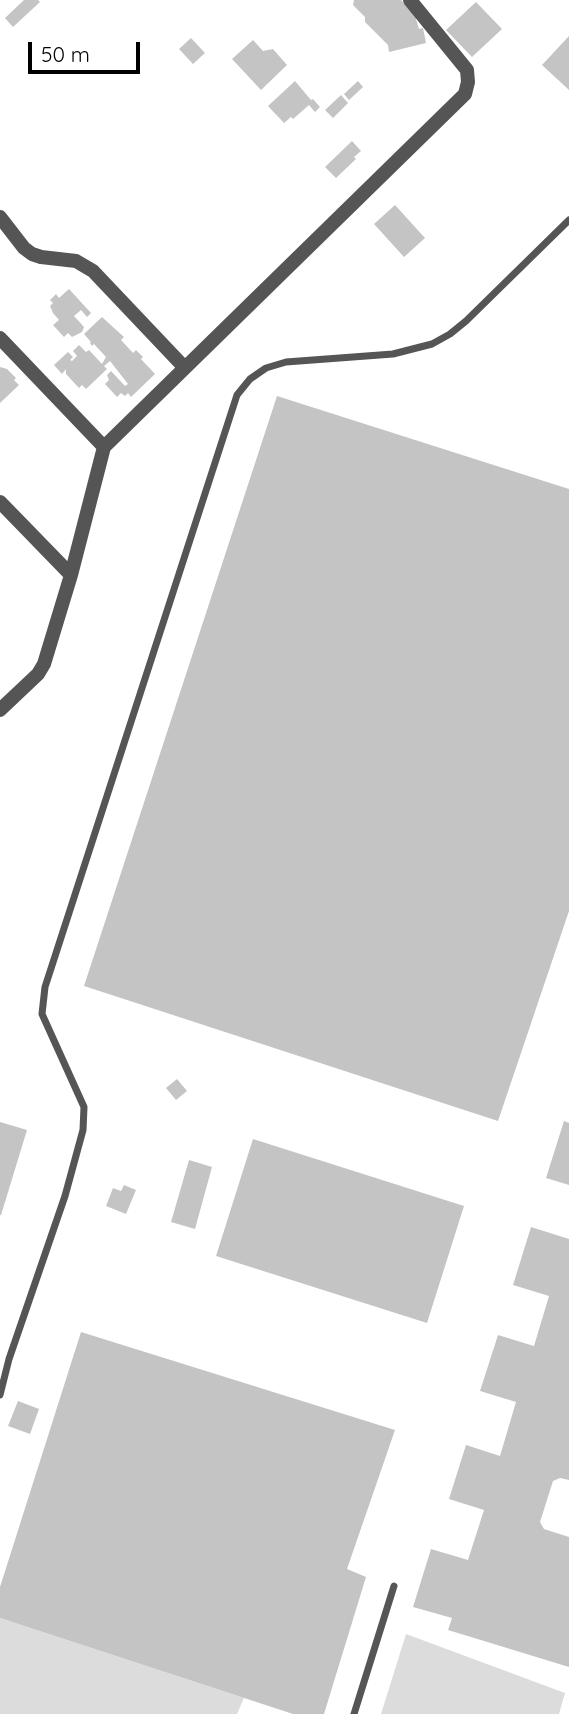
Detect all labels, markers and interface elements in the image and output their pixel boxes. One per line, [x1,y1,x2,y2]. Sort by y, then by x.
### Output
scale bar [32,28,144,72]
text: 50 m [41,41,90,67]

